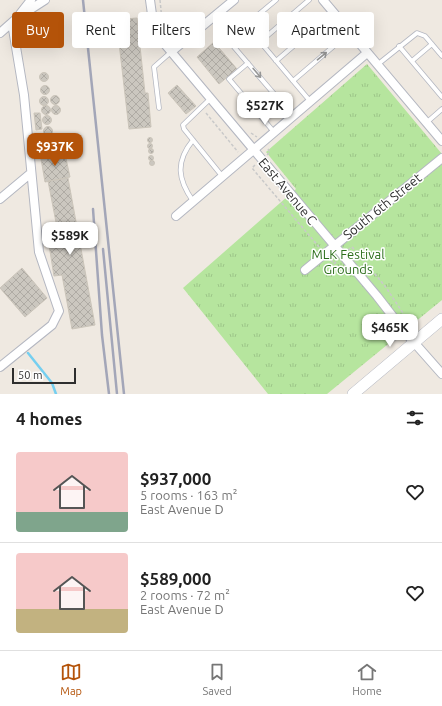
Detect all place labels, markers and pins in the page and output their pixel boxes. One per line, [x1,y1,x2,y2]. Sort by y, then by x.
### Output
pin: $527K [237,92,293,126]
pin: $937K [27,133,83,167]
pin: $589K [42,222,98,256]
pin: $465K [362,314,418,348]

